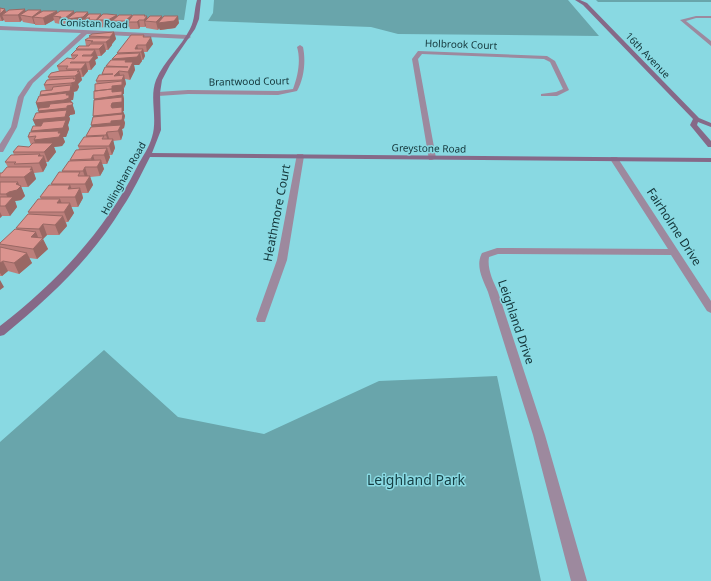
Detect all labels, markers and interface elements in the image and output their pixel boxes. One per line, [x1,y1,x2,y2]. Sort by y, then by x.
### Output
street label: Conistan Road [60,15,128,31]
street label: 16th Avenue [622,29,674,81]
street label: Holbrook Court [425,36,498,52]
street label: Brantwood Court [208,73,290,89]
street label: Hollingham Road [97,139,149,217]
street label: Greystone Road [392,140,466,156]
street label: Heathmore Court [259,162,294,263]
street label: Fairholme Drive [643,185,706,269]
street label: Leighland Drive [494,277,539,367]
park label: Leighland Park [367,470,466,489]

